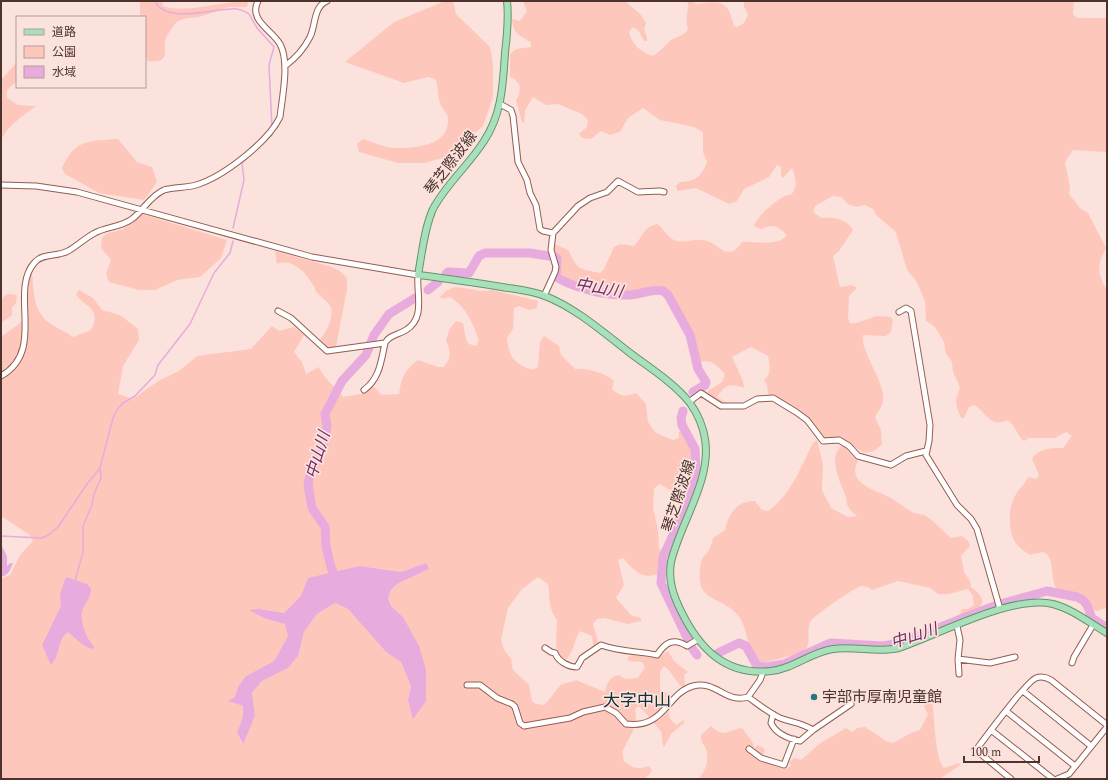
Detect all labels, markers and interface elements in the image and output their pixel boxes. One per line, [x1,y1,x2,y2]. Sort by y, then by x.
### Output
legend [16,16,146,88]
text: 道路 [52,23,76,42]
text: 公園 [52,43,76,62]
text: 水域 [52,63,76,82]
street label: 琴芝際波線 [419,126,483,200]
water label: 中山川 [573,272,627,304]
water label: 中山川 [300,427,337,481]
street label: 琴芝際波線 [656,457,702,535]
water label: 中山川 [887,617,942,655]
place label: 宇部市厚南児童館 [822,686,942,709]
district label: 大字中山 [603,688,671,714]
marker: 宇部市厚南児童館 [809,692,819,702]
scale bar [964,738,1039,764]
text: 100 m [970,743,1001,762]

